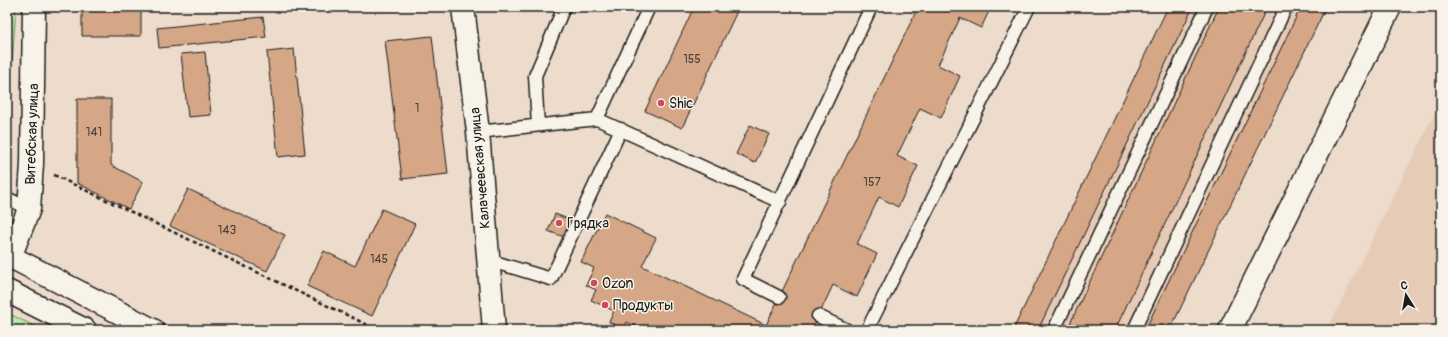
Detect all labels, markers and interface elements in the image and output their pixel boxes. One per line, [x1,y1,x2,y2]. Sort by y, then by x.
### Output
house number: 155 [683,52,701,67]
street label: Витебская улица [22,83,42,185]
place label: Shic [669,95,693,112]
marker: Shic [656,98,666,108]
house number: 1 [415,101,419,116]
street label: Калачеевская улица [466,107,494,229]
house number: 141 [86,125,102,140]
house number: 157 [863,175,881,190]
place label: Грядка [567,215,609,232]
marker: Грядка [554,218,564,228]
house number: 143 [218,223,236,238]
house number: 145 [370,252,388,267]
place label: Ozon [602,275,634,292]
north arrow [1386,275,1426,315]
marker: Ozon [589,278,599,288]
text: С [1400,279,1409,293]
place label: Продукты [613,297,673,314]
marker: Продукты [600,300,610,310]

